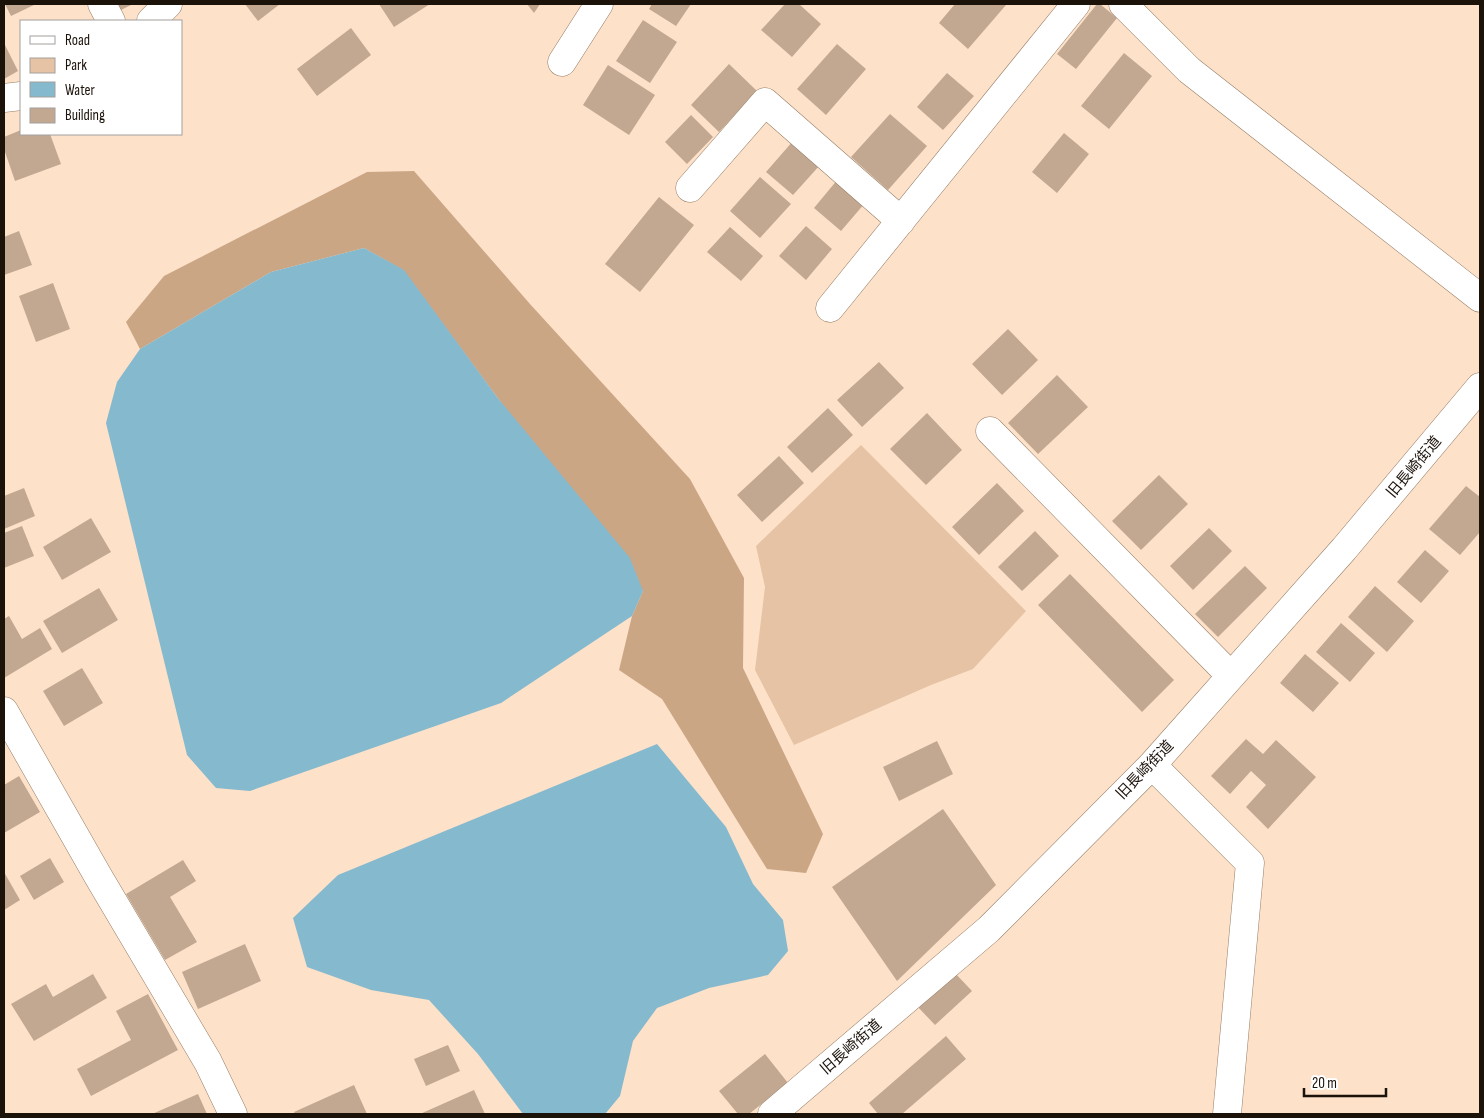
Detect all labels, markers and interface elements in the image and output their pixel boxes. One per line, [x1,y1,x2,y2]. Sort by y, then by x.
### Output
legend [20,20,182,135]
text: Road [65,31,90,50]
text: Park [65,56,87,75]
text: Water [65,81,96,100]
text: Building [65,106,105,125]
street label: 旧長崎街道 [1383,432,1445,502]
street label: 旧長崎街道 [1112,736,1178,804]
street label: 旧長崎街道 [816,1015,886,1079]
scale bar [1304,1066,1386,1098]
text: 20 m [1312,1074,1337,1093]

